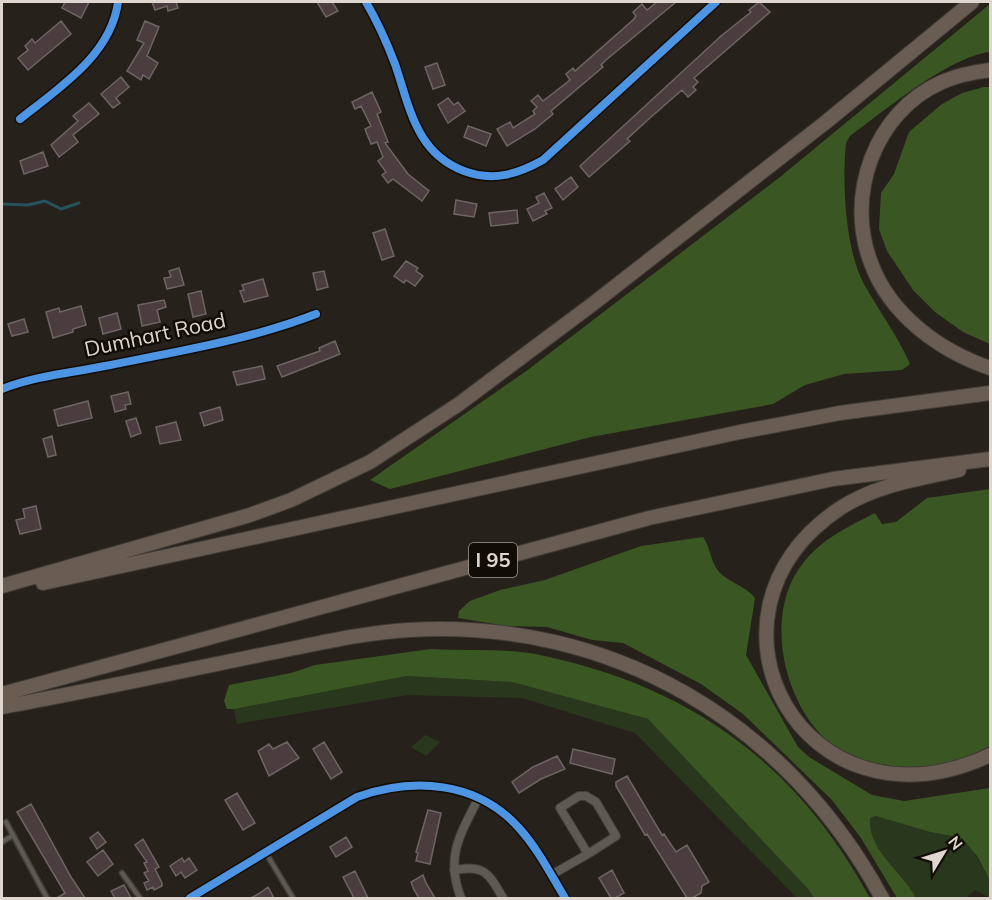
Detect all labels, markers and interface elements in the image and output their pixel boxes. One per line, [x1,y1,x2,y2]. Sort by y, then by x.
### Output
street label: Dumhart Road [82,306,228,362]
road number: I 95 [469,543,517,577]
north arrow [914,822,974,882]
text: N [944,832,967,854]

